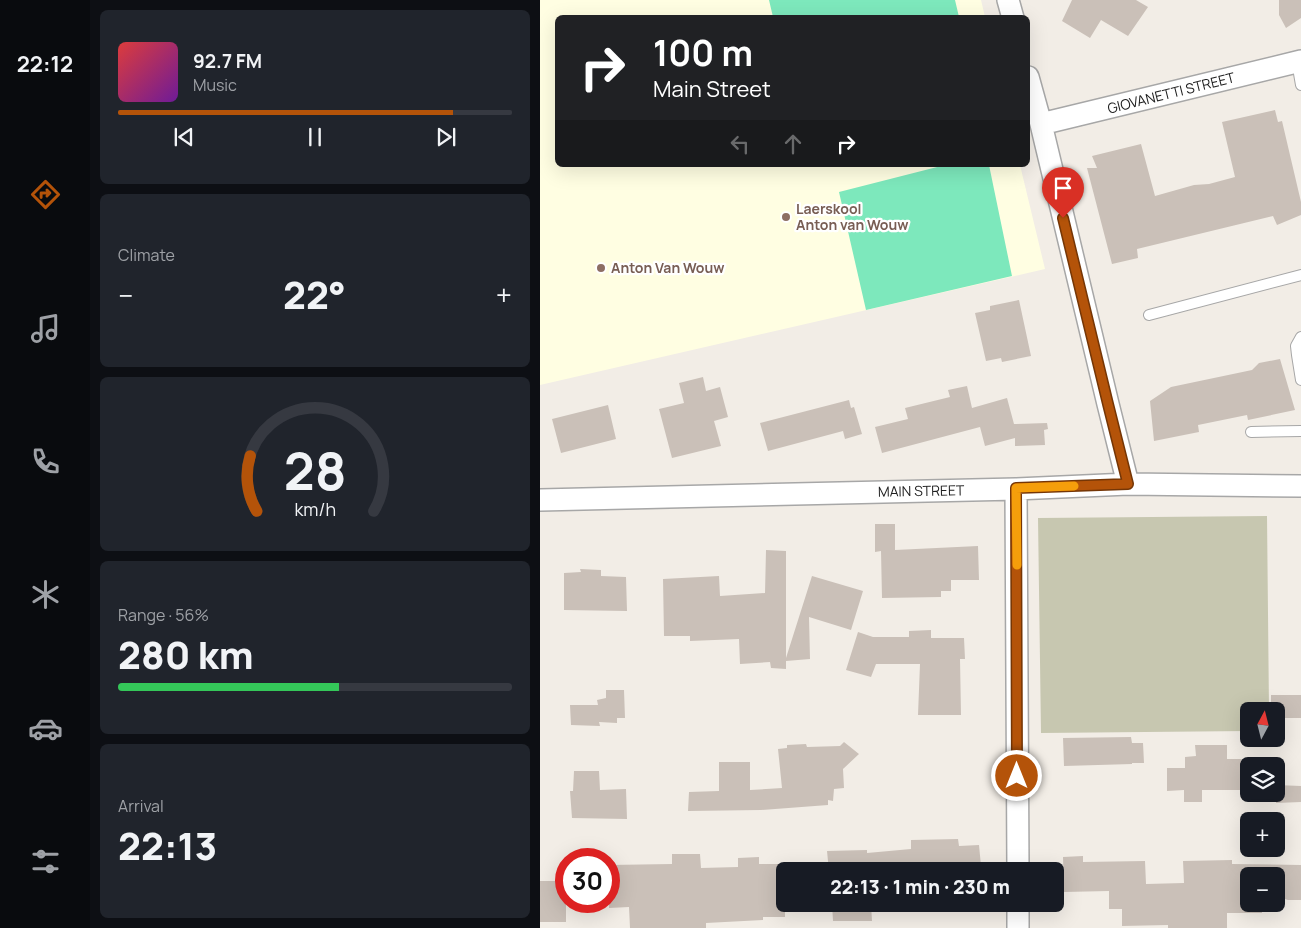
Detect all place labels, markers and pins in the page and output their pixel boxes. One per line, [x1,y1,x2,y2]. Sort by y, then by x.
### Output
pin [1042,167,1084,218]
place label: Laerskool Anton van Wouw [796,199,908,234]
marker: Laerskool Anton van Wouw [780,211,792,223]
place label: Anton Van Wouw [611,258,724,277]
marker: Anton Van Wouw [595,262,607,274]

